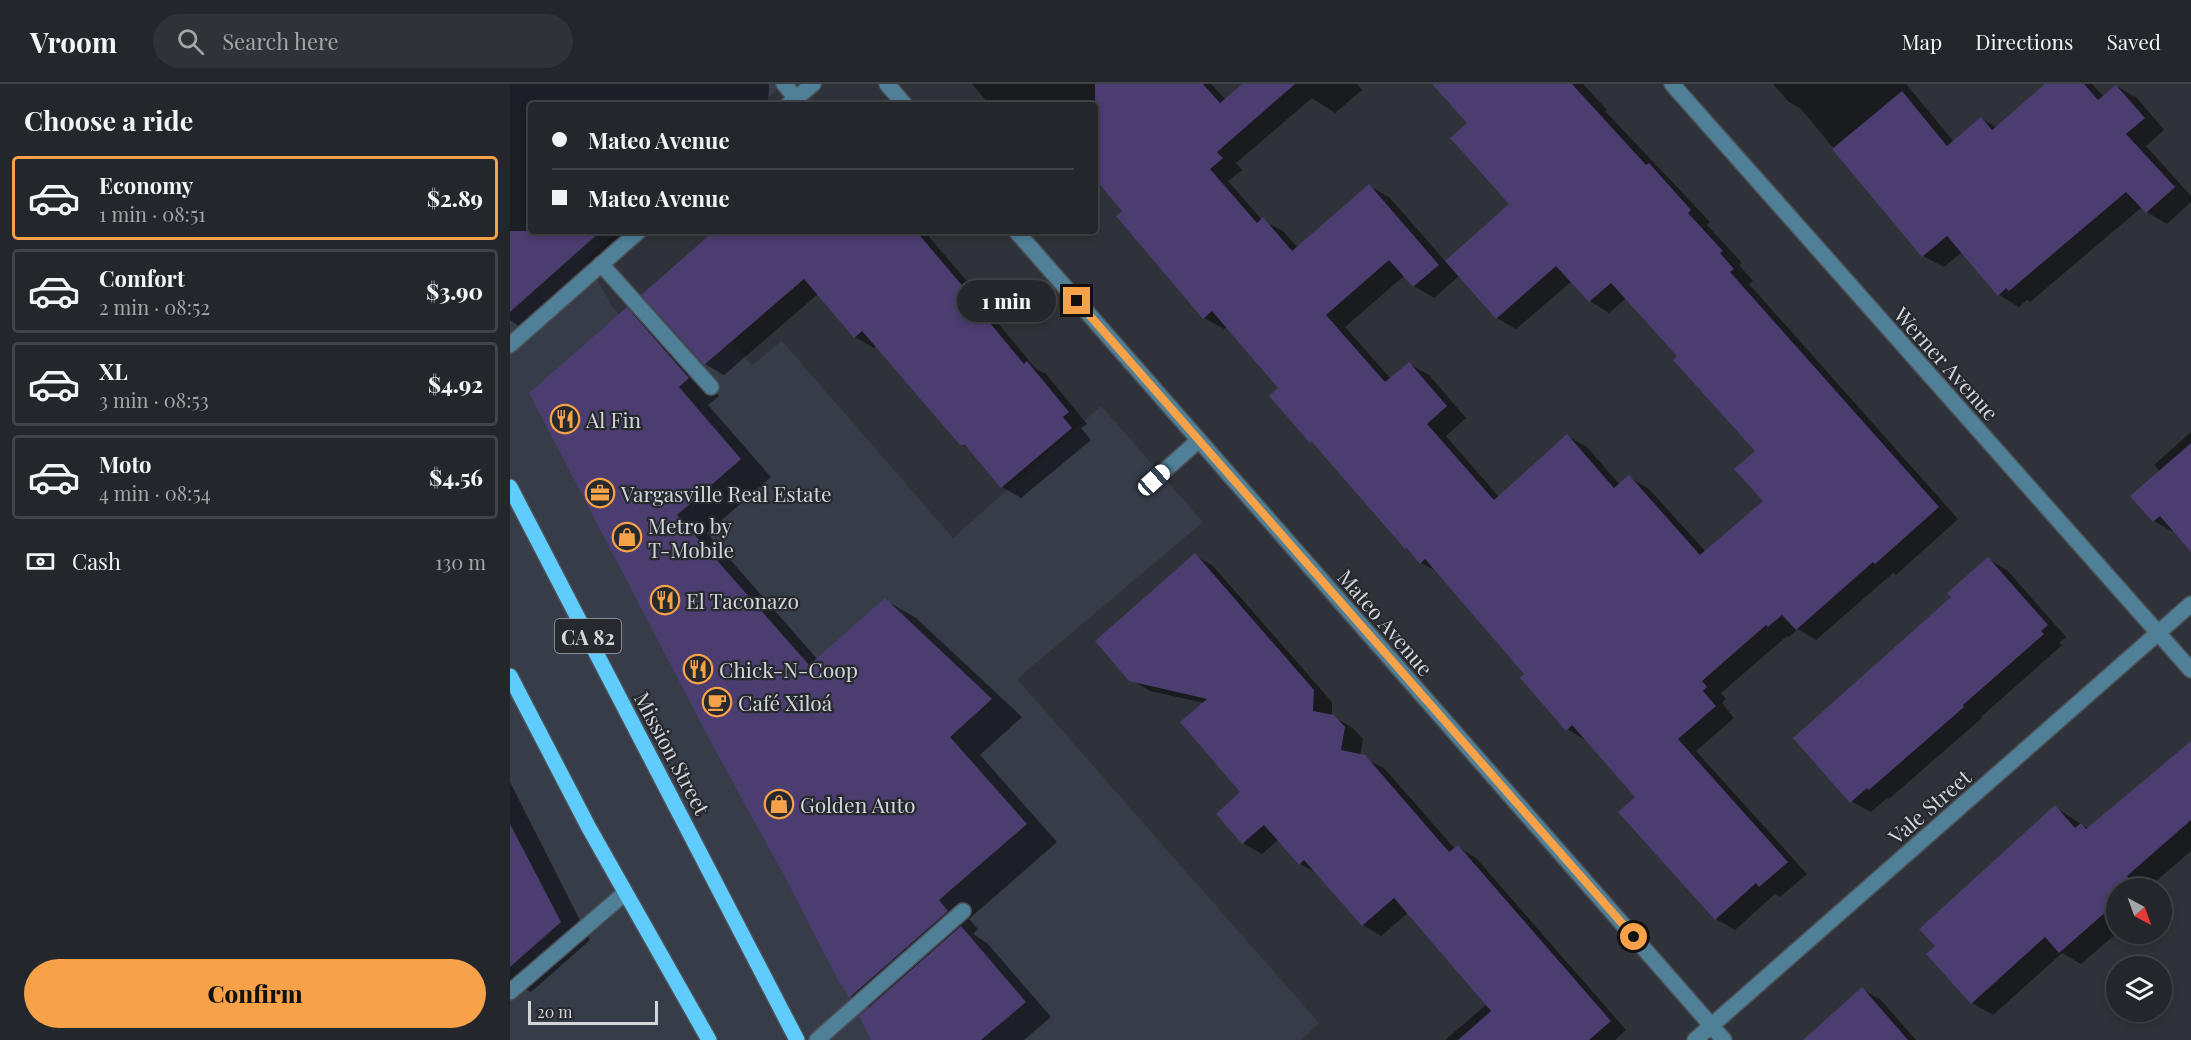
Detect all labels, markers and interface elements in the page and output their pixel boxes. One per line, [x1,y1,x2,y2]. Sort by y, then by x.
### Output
search box [153,14,573,68]
text: Vroom [30,23,117,60]
icon: search [174,25,207,58]
text: Search here [222,26,339,56]
text: Map [1901,27,1942,55]
text: Directions [1975,27,2073,55]
text: Saved [2106,27,2161,55]
text: Choose a ride [24,102,193,138]
text: Mateo Avenue [588,125,730,155]
text: Economy [99,170,193,200]
icon: car [27,171,81,225]
text: $2.89 [427,183,483,213]
text: Mateo Avenue [588,183,730,213]
text: 1 min · 08:51 [99,200,206,227]
text: Comfort [99,263,185,293]
icon: car [27,264,81,318]
text: $3.90 [426,276,483,306]
callout: 1 min [957,280,1056,322]
text: 1 min [982,287,1031,314]
route end [1063,287,1090,314]
text: 2 min · 08:52 [99,293,210,320]
street label: Werner Avenue [1888,300,2005,426]
text: XL [99,356,128,386]
icon: car [27,357,81,411]
text: $4.92 [428,369,483,399]
text: 3 min · 08:53 [99,386,209,413]
restaurant icon: Al Fin [549,403,581,435]
place label: Al Fin [585,405,642,433]
text: Moto [99,449,152,479]
icon: car [27,450,81,504]
car [1135,461,1173,499]
text: $4.56 [429,462,483,492]
office icon: Vargasville Real Estate [584,477,616,509]
text: 4 min · 08:54 [99,479,211,506]
place label: Vargasville Real Estate [620,479,832,507]
place label: Metro by T-Mobile [648,511,734,563]
shop icon: Metro by T-Mobile [611,521,643,553]
icon: cash [24,545,57,578]
text: Cash [72,546,121,576]
text: 130 m [435,548,486,575]
street label: Mateo Avenue [1332,563,1440,681]
restaurant icon: El Taconazo [649,584,681,616]
place label: El Taconazo [686,586,799,614]
road number: CA 82 [555,619,621,653]
restaurant icon: Chick-N-Coop [682,653,714,685]
place label: Chick-N-Coop [719,655,858,683]
cafe icon: Café Xiloá [701,686,733,718]
street label: Mission Street [629,687,717,820]
place label: Café Xiloá [738,688,833,716]
street label: Vale Street [1881,762,1977,850]
shop icon: Golden Auto [763,788,795,820]
place label: Golden Auto [800,790,915,818]
north arrow [2106,878,2172,944]
map controls [2106,878,2172,1022]
route start [1620,923,1647,950]
button: layers [2106,956,2172,1022]
button: Confirm [24,959,486,1028]
scale bar [528,998,658,1026]
text: 20 m [537,1001,572,1022]

